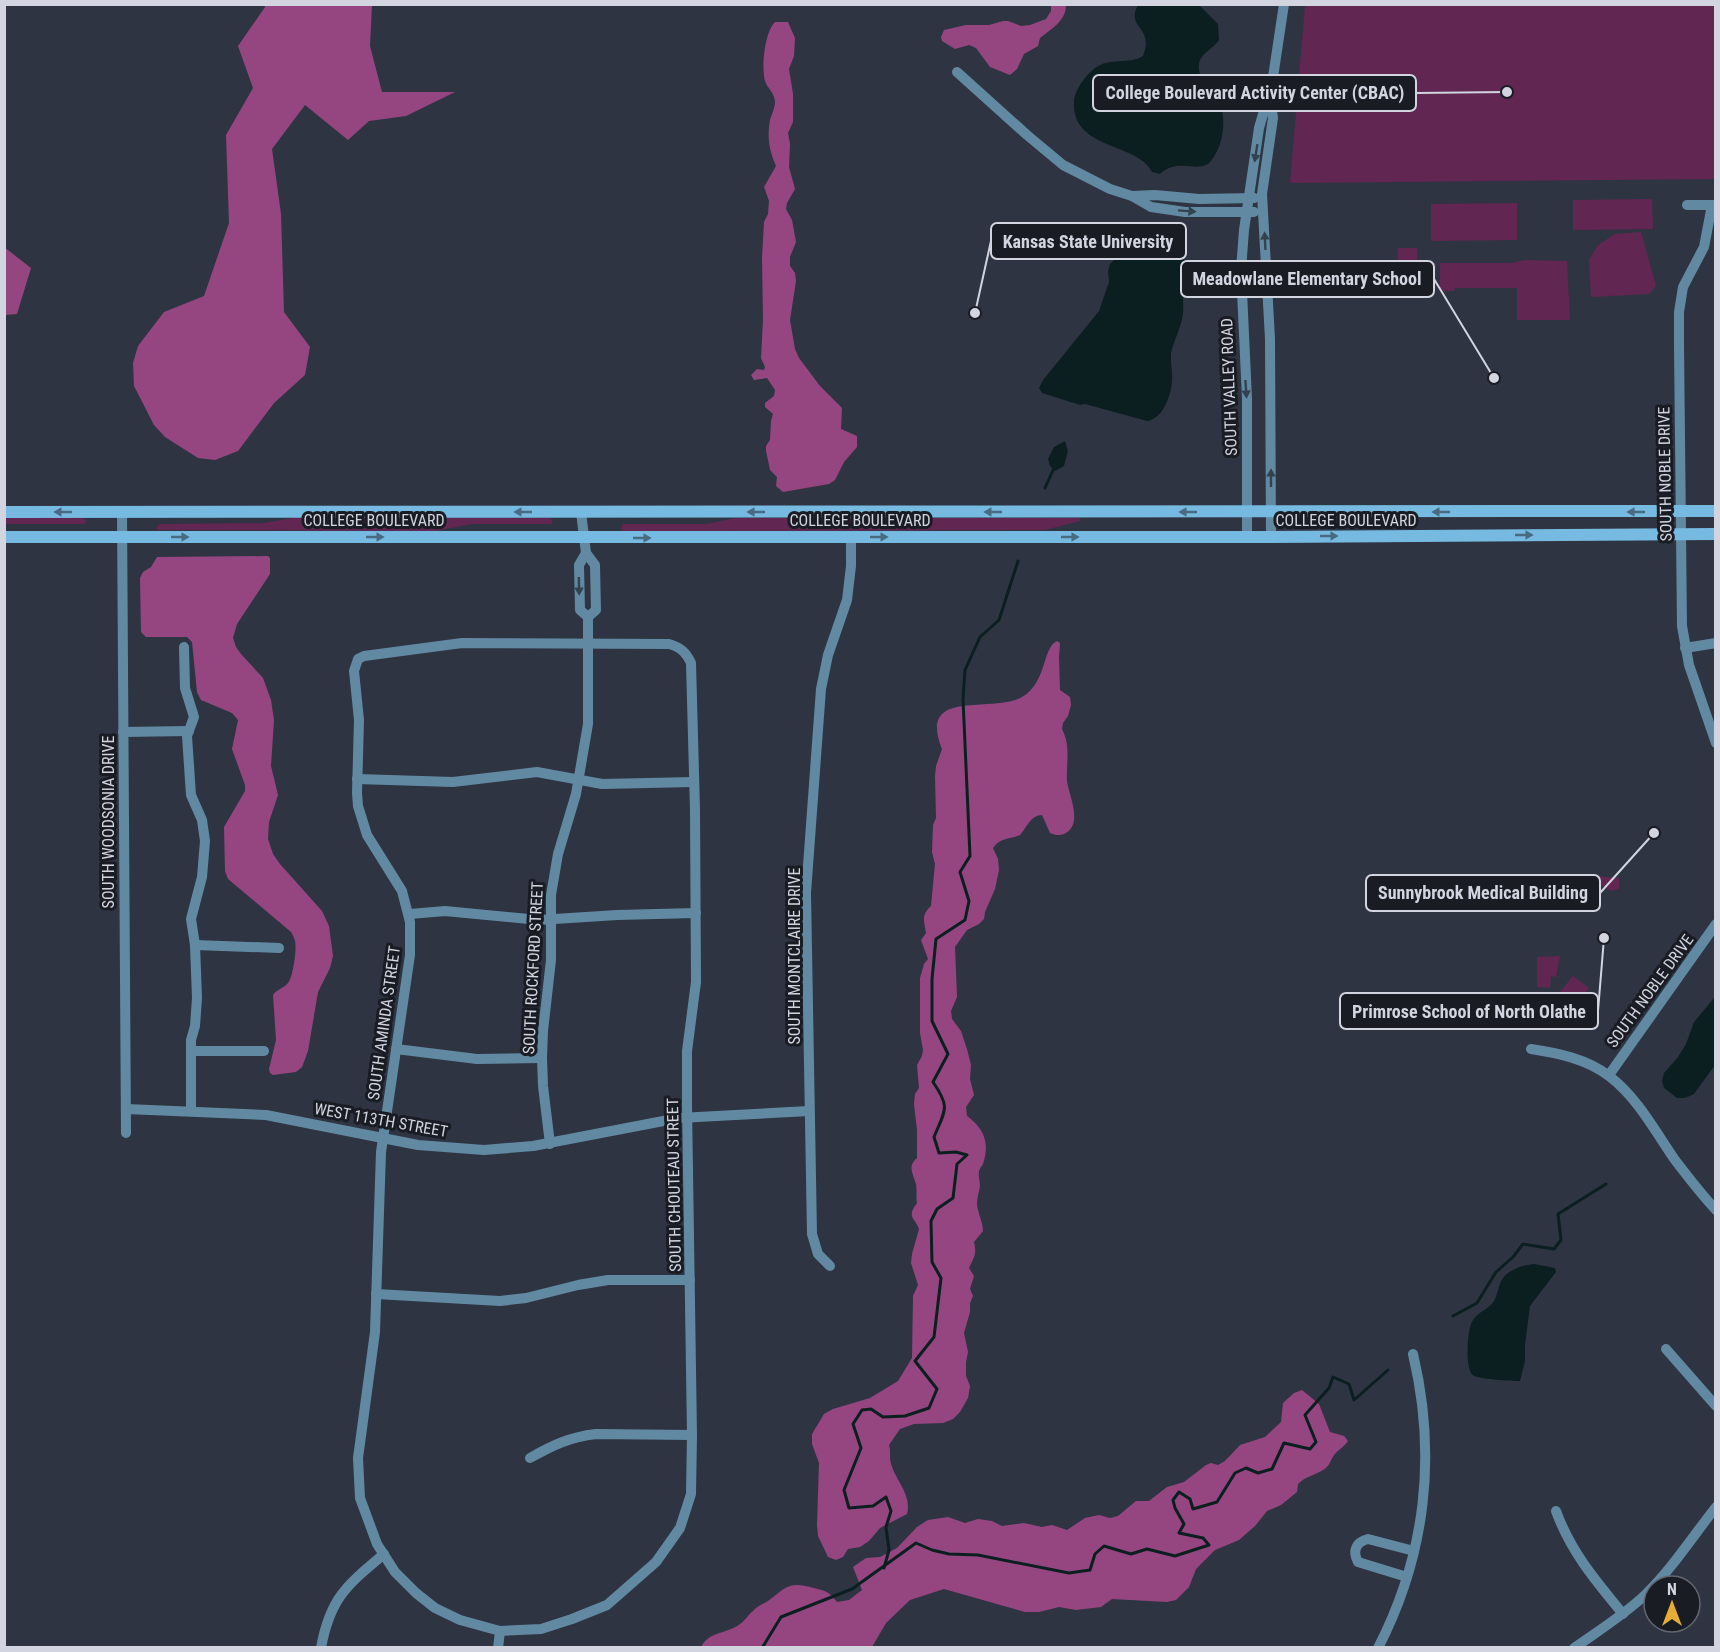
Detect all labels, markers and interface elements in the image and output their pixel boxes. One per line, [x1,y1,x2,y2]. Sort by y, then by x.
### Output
callout: College Boulevard Activity Center (CBAC) [1093,75,1416,111]
text: College Boulevard Activity Center (CBAC) [1106,82,1404,104]
one-way arrow [1251,144,1260,163]
one-way arrow [1177,207,1196,216]
callout: Kansas State University [991,223,1186,259]
text: Kansas State University [1003,231,1173,252]
one-way arrow [1260,232,1269,251]
callout: Meadowlane Elementary School [1181,261,1434,297]
text: Meadowlane Elementary School [1192,268,1422,289]
street label: SOUTH VALLEY ROAD [1217,318,1241,456]
one-way arrow [1242,379,1251,398]
street label: SOUTH NOBLE DRIVE [1654,406,1676,542]
one-way arrow [1266,469,1276,488]
one-way arrow [54,507,73,517]
one-way arrow [513,507,532,517]
one-way arrow [747,507,766,517]
one-way arrow [984,507,1003,517]
one-way arrow [1179,507,1198,517]
one-way arrow [1432,507,1451,517]
one-way arrow [1627,507,1646,517]
street label: COLLEGE BOULEVARD [303,511,445,530]
street label: COLLEGE BOULEVARD [789,511,931,530]
street label: COLLEGE BOULEVARD [1275,511,1417,530]
one-way arrow [1515,530,1534,540]
one-way arrow [1320,531,1339,541]
one-way arrow [170,532,189,542]
one-way arrow [365,532,384,542]
one-way arrow [870,532,889,542]
one-way arrow [1061,532,1080,542]
one-way arrow [633,533,652,543]
one-way arrow [575,577,584,596]
street label: SOUTH WOODSONIA DRIVE [99,736,118,908]
street label: SOUTH MONTCLAIRE DRIVE [785,867,804,1045]
callout: Sunnybrook Medical Building [1366,875,1600,911]
street label: SOUTH ROCKFORD STREET [519,881,547,1055]
text: Sunnybrook Medical Building [1378,882,1588,903]
street label: SOUTH NOBLE DRIVE [1603,931,1697,1051]
street label: SOUTH AMINDA STREET [364,945,404,1101]
callout: Primrose School of North Olathe [1340,993,1598,1029]
text: Primrose School of North Olathe [1352,1001,1586,1022]
street label: SOUTH CHOUTEAU STREET [663,1098,685,1272]
street label: WEST 113TH STREET [313,1099,449,1141]
north arrow [1642,1574,1702,1634]
text: N [1667,1580,1677,1599]

